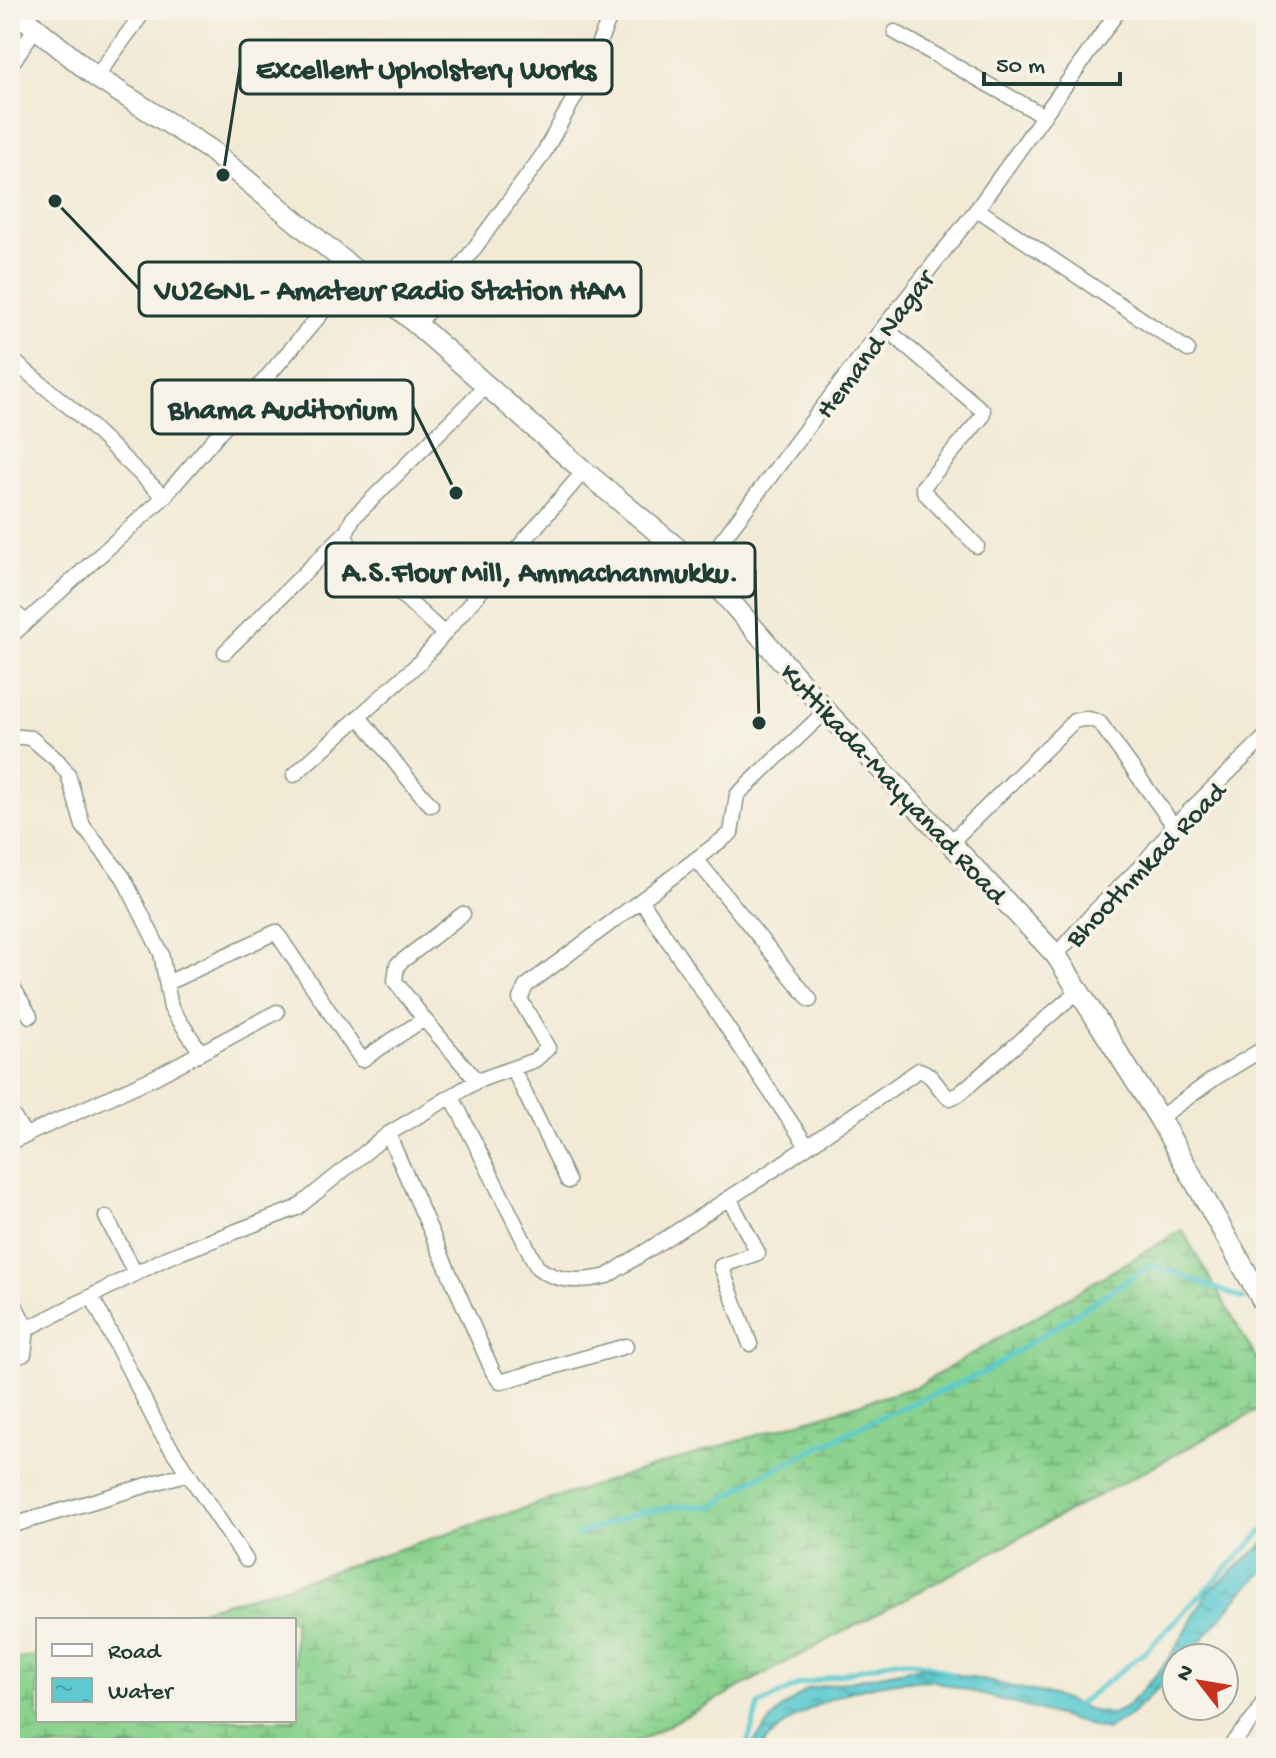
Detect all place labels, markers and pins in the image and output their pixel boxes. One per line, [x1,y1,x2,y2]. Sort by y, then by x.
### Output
callout: Excellent Upholstery Works [240,40,612,94]
callout: VU2GNL - Amateur Radio Station HAM [139,262,641,316]
callout: Bhama Auditorium [152,380,413,434]
callout: A.S.Flour Mill, Ammachanmukku. [326,543,755,597]

